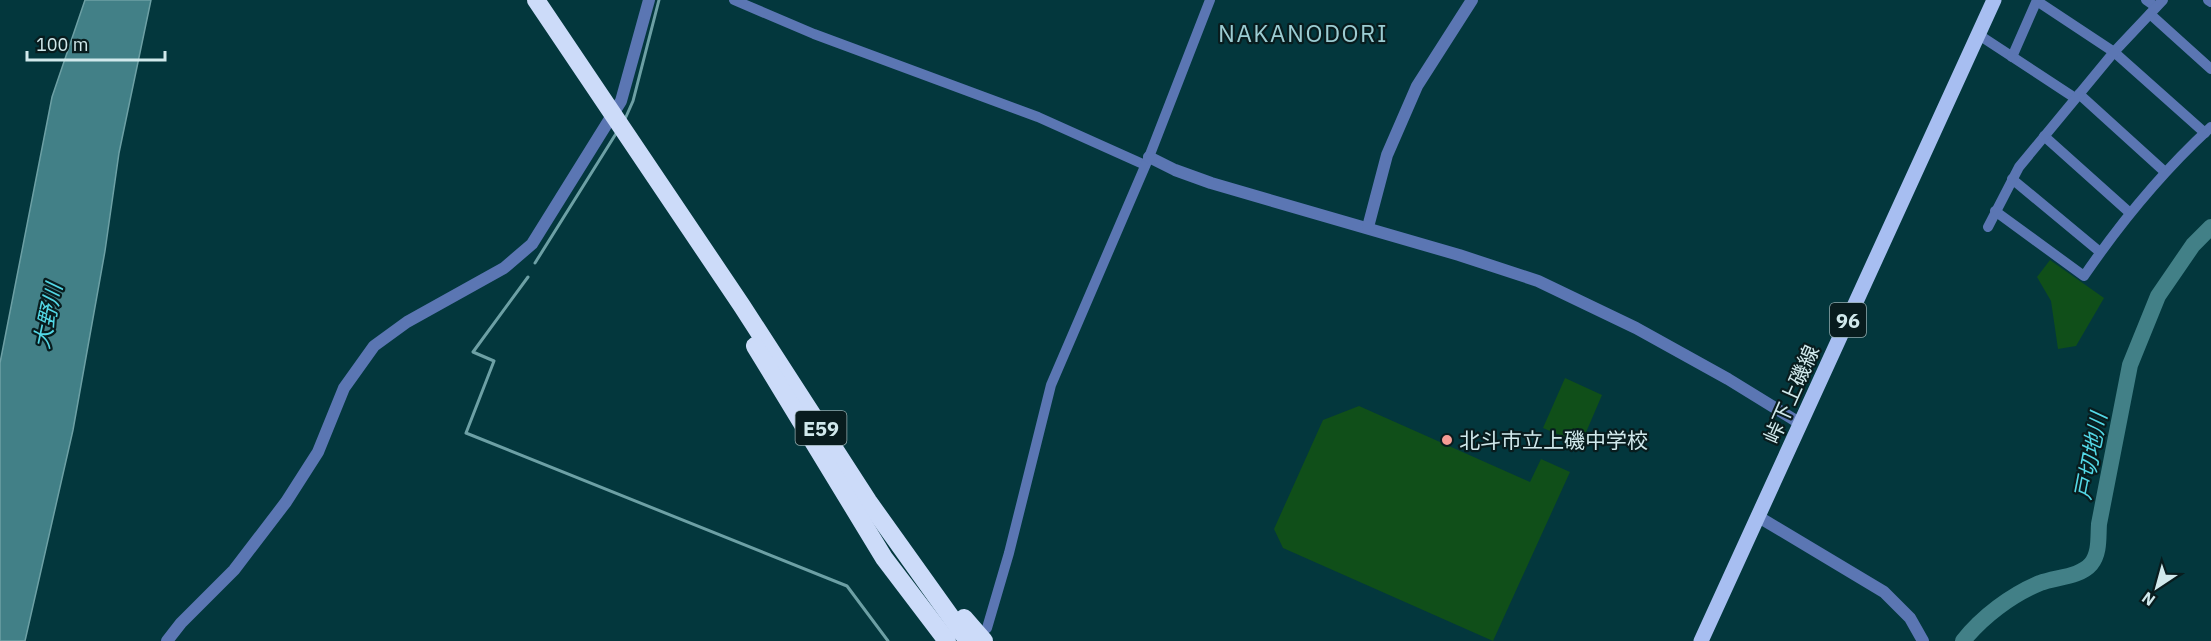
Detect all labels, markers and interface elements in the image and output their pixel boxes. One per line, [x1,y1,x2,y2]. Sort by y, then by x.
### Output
district label: NAKANODORI [1218,17,1388,49]
scale bar [27,24,165,62]
text: 100 m [36,33,88,56]
water label: 大野川 [26,279,68,351]
road number: 96 [1830,303,1866,337]
street label: 峠下上磯線 [1757,340,1825,448]
water label: 戸切地川 [2067,408,2113,502]
road number: E59 [796,411,846,445]
place label: 北斗市立上磯中学校 [1459,426,1648,454]
marker: 北斗市立上磯中学校 [1440,433,1454,447]
north arrow [2127,557,2187,617]
text: N [2138,588,2159,611]

